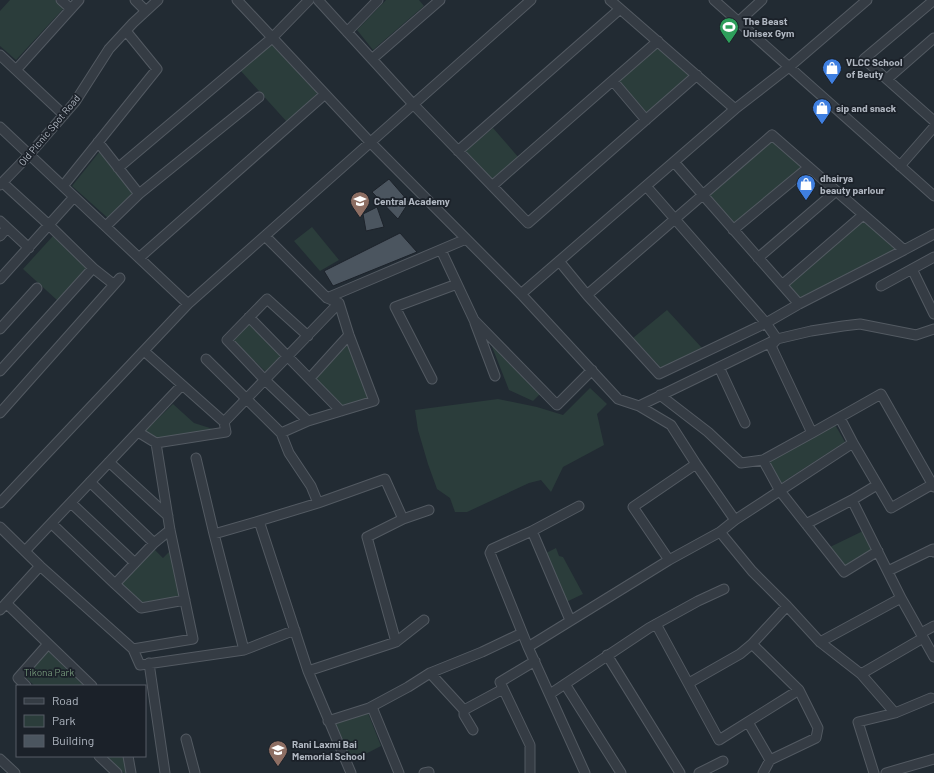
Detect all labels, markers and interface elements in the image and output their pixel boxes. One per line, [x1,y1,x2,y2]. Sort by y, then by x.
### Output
place label: The Beast Unisex Gym [743,15,794,39]
sports icon: The Beast Unisex Gym [718,16,740,44]
place label: VLCC School of Beuty [846,56,902,80]
shop icon: VLCC School of Beuty [821,57,843,85]
street label: Old Picnic Spot Road [16,92,82,168]
shop icon: sip and snack [811,97,833,125]
place label: sip and snack [836,102,897,114]
place label: dhairya beauty parlour [820,172,885,196]
shop icon: dhairya beauty parlour [795,173,817,201]
school or university icon: Central Academy [349,190,371,218]
place label: Central Academy [374,195,450,207]
park label: Tikona Park [24,666,74,678]
legend [16,685,146,757]
text: Road [52,693,79,707]
text: Park [52,713,76,727]
text: Building [52,733,94,747]
place label: Rani Laxmi Bai Memorial School [292,738,365,762]
school or university icon: Rani Laxmi Bai Memorial School [267,739,289,767]

